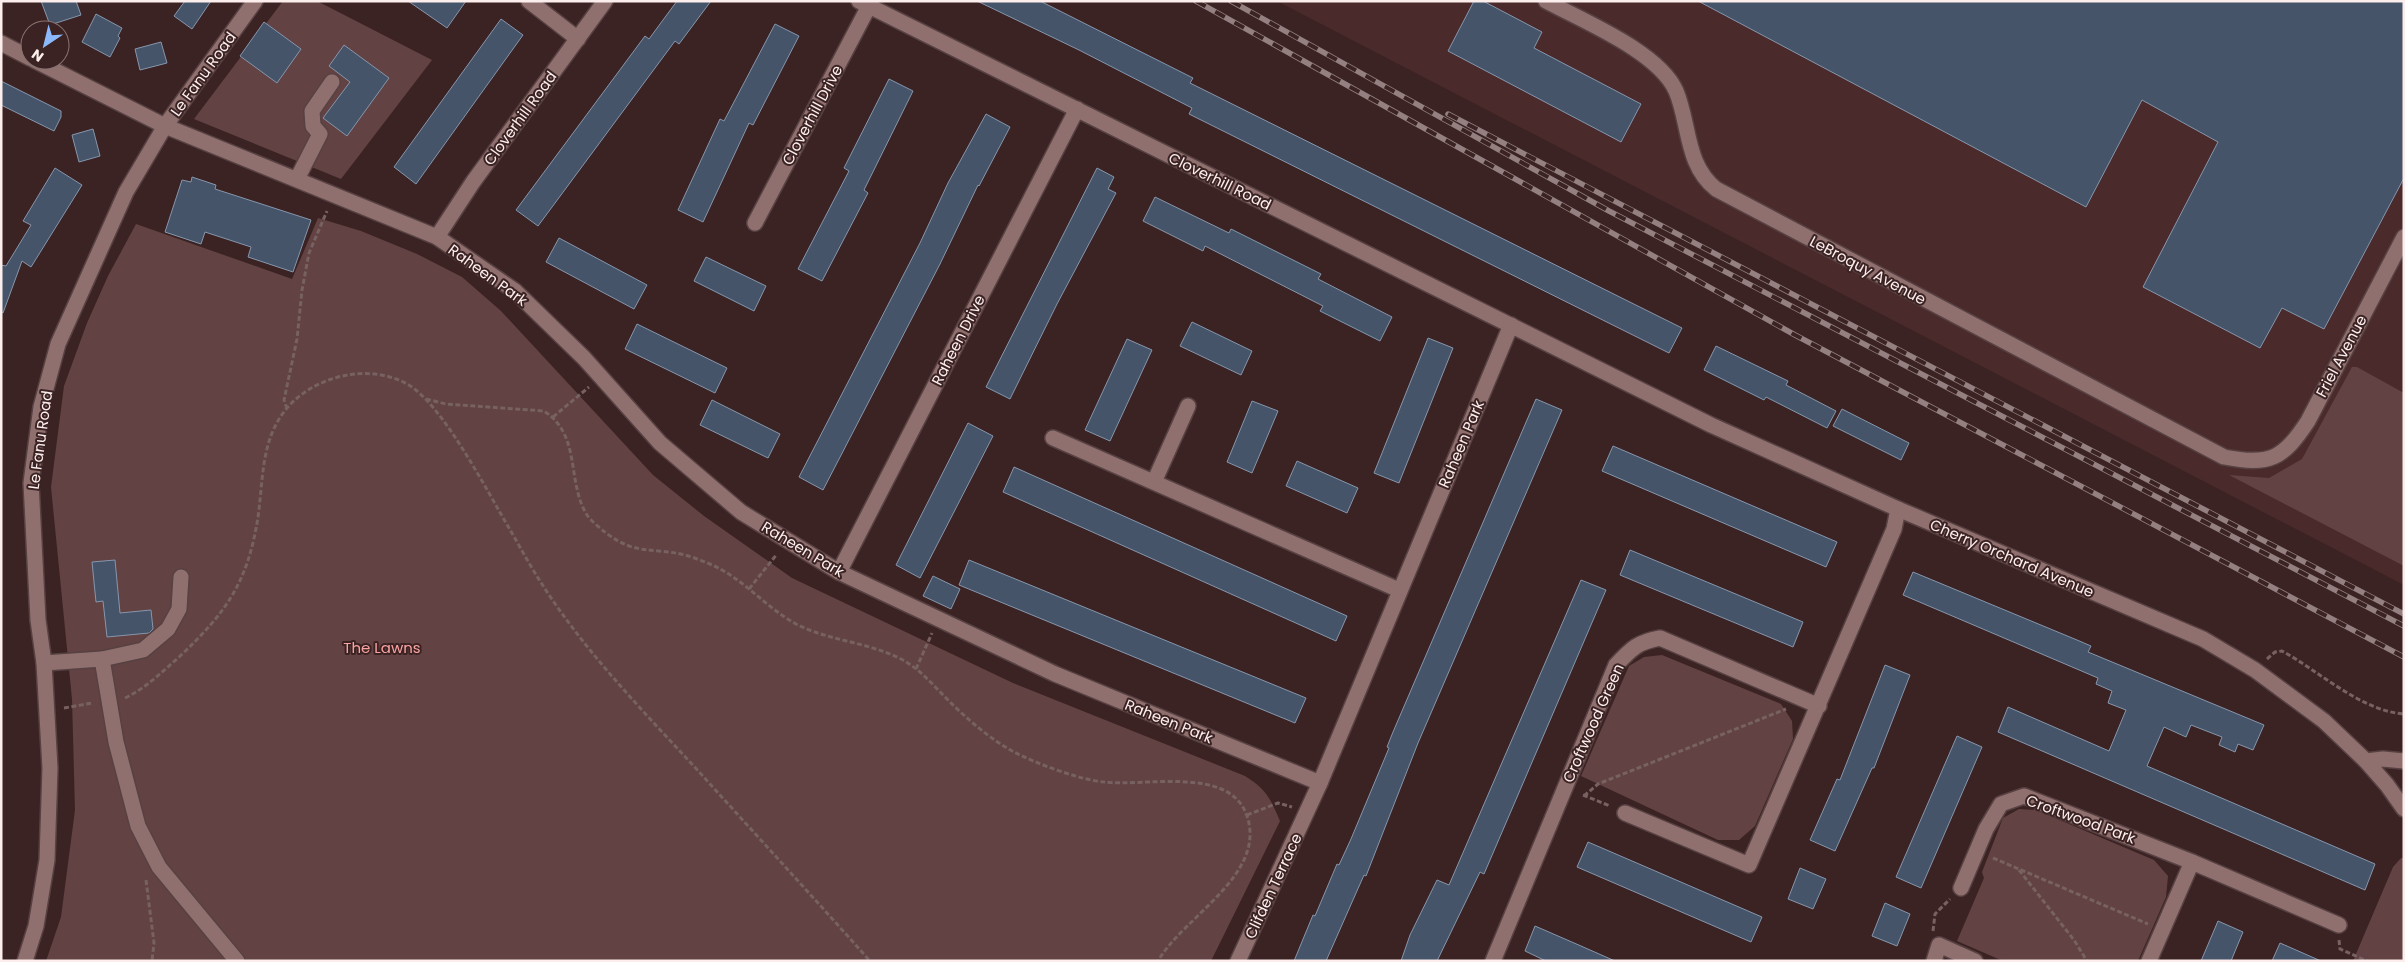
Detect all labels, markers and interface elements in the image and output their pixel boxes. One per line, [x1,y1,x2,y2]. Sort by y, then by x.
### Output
north arrow [20,20,70,70]
street label: Le Fanu Road [165,27,241,121]
text: N [27,44,48,67]
street label: Cloverhill Drive [777,61,847,169]
street label: Cloverhill Road [479,67,561,169]
street label: Cloverhill Road [1165,147,1275,215]
street label: LeBroquy Avenue [1806,231,1930,309]
street label: Raheen Park [444,239,532,311]
street label: Raheen Drive [926,291,990,389]
street label: Friel Avenue [2311,311,2371,401]
street label: Le Fanu Road [23,389,57,491]
street label: Raheen Park [1433,397,1489,491]
street label: Cherry Orchard Avenue [1927,514,2097,602]
street label: Raheen Park [758,516,849,582]
park label: The Lawns [343,637,421,658]
street label: Croftwood Green [1557,660,1629,786]
street label: Raheen Park [1122,694,1216,748]
street label: Croftwood Park [2023,789,2139,849]
street label: Clifden Terrace [1239,830,1307,942]

